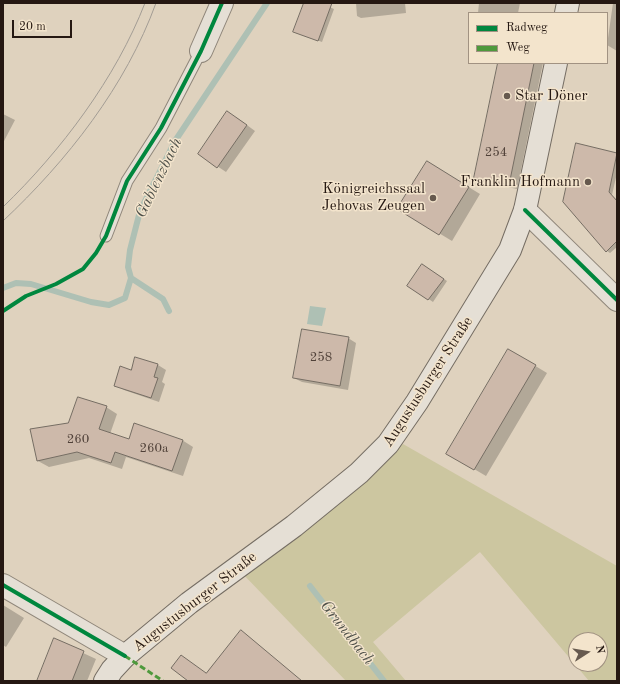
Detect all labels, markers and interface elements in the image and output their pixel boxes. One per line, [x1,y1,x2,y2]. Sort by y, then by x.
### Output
scale bar [14,12,74,38]
legend [468,12,608,64]
text: 20 m [19,21,46,33]
text: Radweg [506,22,548,34]
text: Weg [506,42,530,54]
place label: Star Döner [515,87,588,105]
marker: Star Döner [502,91,512,101]
water label: Gablenzbach [131,135,187,221]
house number: 254 [485,145,507,161]
place label: Franklin Hofmann [460,173,580,191]
marker: Franklin Hofmann [583,177,593,187]
place label: Königreichssaal Jehovas Zeugen [322,180,425,215]
marker: Königreichssaal Jehovas Zeugen [428,193,438,203]
street label: Augustusburger Straße [379,313,477,451]
house number: 258 [310,350,332,366]
house number: 260 [67,432,89,448]
house number: 260a [139,441,169,457]
street label: Augustusburger Straße [130,548,260,656]
water label: Grundbach [316,597,378,669]
north arrow [568,632,608,672]
text: N [593,644,606,655]

